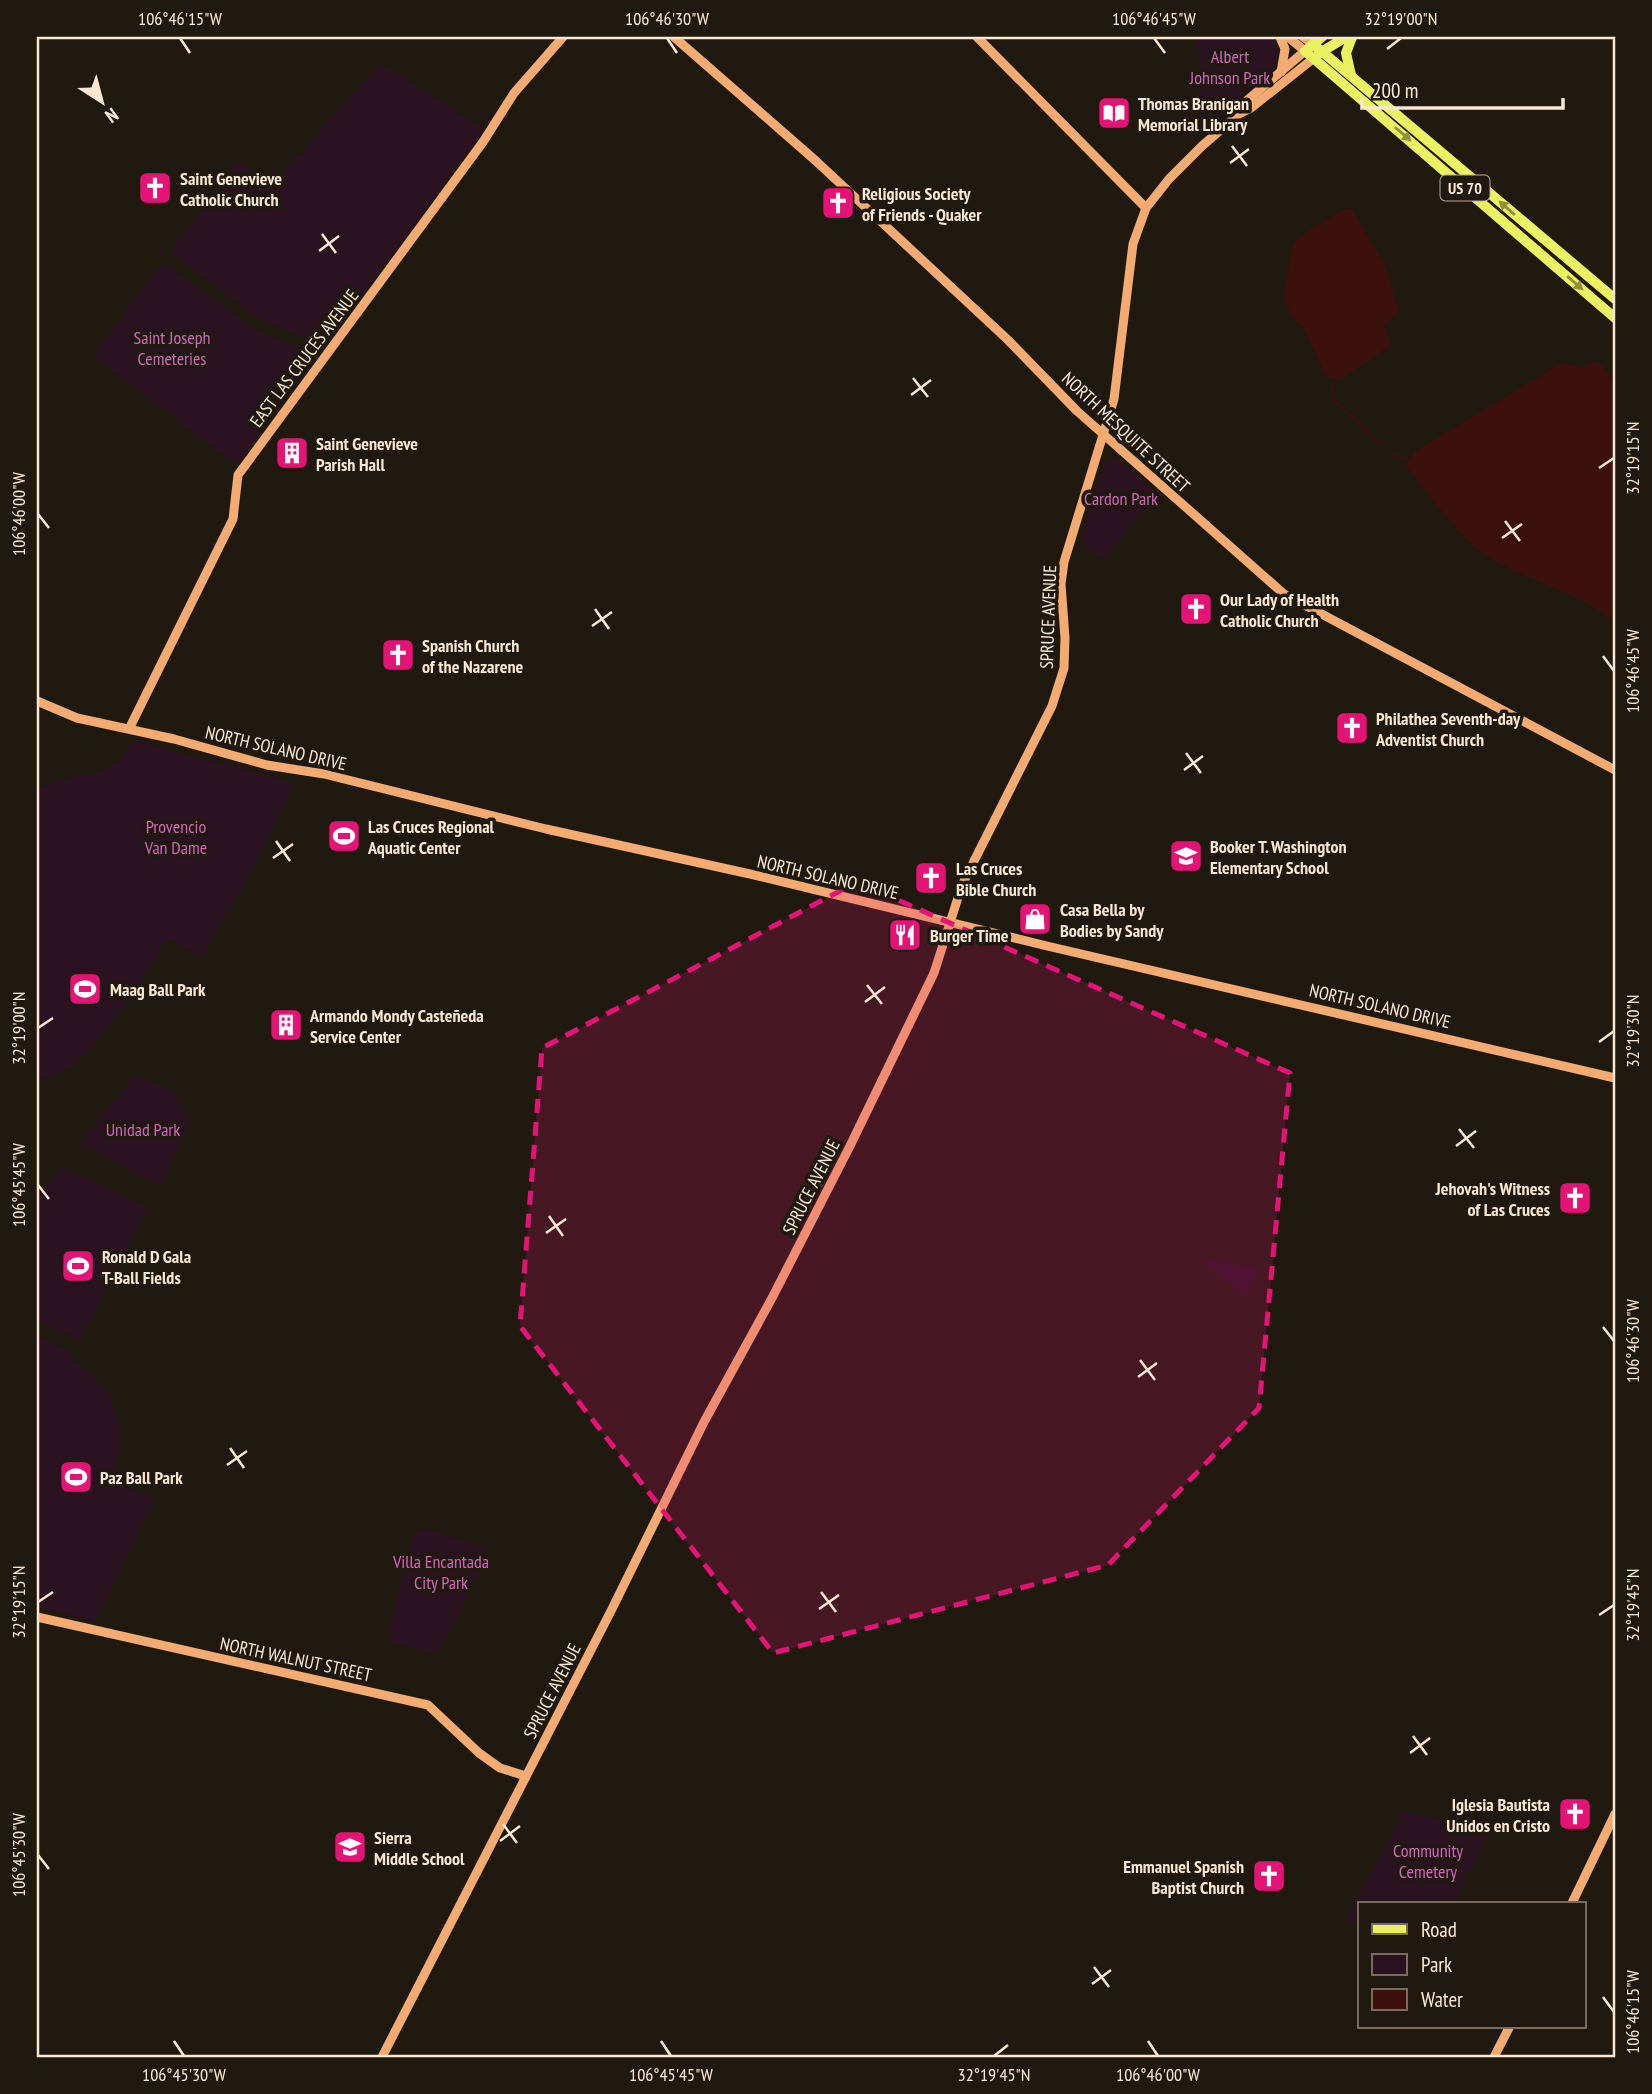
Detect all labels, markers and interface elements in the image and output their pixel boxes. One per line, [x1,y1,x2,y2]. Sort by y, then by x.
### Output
text: 106°46'15"W [138,7,222,30]
text: 106°46'30"W [625,7,709,30]
text: 106°46'45"W [1112,7,1196,30]
text: 32°19'00"N [1365,7,1437,30]
park label: Albert Johnson Park [1189,45,1270,89]
north arrow [66,66,136,136]
scale bar [1362,66,1563,110]
text: 200 m [1372,77,1418,104]
place label: Thomas Branigan Memorial Library [1138,92,1249,136]
library icon: Thomas Branigan Memorial Library [1095,94,1133,132]
text: N [101,103,123,128]
one-way arrow [1394,126,1411,141]
place label: Saint Genevieve Catholic Church [180,167,282,211]
church icon: Saint Genevieve Catholic Church [136,169,174,207]
road number: US 70 [1440,176,1490,200]
place label: Religious Society of Friends - Quaker [862,182,982,226]
church icon: Religious Society of Friends - Quaker [819,184,857,222]
one-way arrow [1498,200,1516,216]
one-way arrow [1566,275,1584,290]
street label: EAST LAS CRUCES AVENUE [245,284,363,432]
park label: Saint Joseph Cemeteries [134,326,210,370]
street label: NORTH MESQUITE STREET [1057,367,1195,497]
text: 32°19'15"N [1621,422,1644,494]
place label: Saint Genevieve Parish Hall [316,432,418,476]
building icon: Saint Genevieve Parish Hall [273,434,311,472]
text: 106°46'00"W [7,472,30,556]
park label: Cardon Park [1084,487,1158,510]
street label: SPRUCE AVENUE [1035,565,1061,669]
place label: Our Lady of Health Catholic Church [1220,588,1339,632]
church icon: Our Lady of Health Catholic Church [1177,590,1215,628]
text: 106°46'45"W [1621,629,1644,713]
place label: Spanish Church of the Nazarene [422,634,524,678]
church icon: Spanish Church of the Nazarene [379,636,417,674]
place label: Philathea Seventh-day Adventist Church [1375,707,1521,751]
church icon: Philathea Seventh-day Adventist Church [1333,709,1371,747]
street label: NORTH SOLANO DRIVE [203,721,349,775]
park label: Provencio Van Dame [144,815,207,859]
place label: Las Cruces Regional Aquatic Center [367,815,495,859]
sports icon: Las Cruces Regional Aquatic Center [325,817,363,855]
place label: Booker T. Washington Elementary School [1210,835,1347,879]
school or university icon: Booker T. Washington Elementary School [1167,837,1205,875]
street label: NORTH SOLANO DRIVE [755,850,901,904]
place label: Las Cruces Bible Church [956,857,1036,901]
church icon: Las Cruces Bible Church [912,859,950,897]
place label: Casa Bella by Bodies by Sandy [1060,898,1164,942]
shop icon: Casa Bella by Bodies by Sandy [1016,900,1054,938]
restaurant icon: Burger Time [886,916,924,954]
place label: Burger Time [930,924,1009,947]
sports icon: Maag Ball Park [66,970,104,1008]
place label: Maag Ball Park [110,978,206,1001]
street label: NORTH SOLANO DRIVE [1307,979,1453,1033]
text: 32°19'00"N [7,992,30,1064]
text: 32°19'30"N [1621,995,1644,1067]
place label: Armando Mondy Casteñeda Service Center [309,1004,484,1048]
building icon: Armando Mondy Casteñeda Service Center [267,1006,305,1044]
park label: Unidad Park [106,1118,180,1141]
street label: SPRUCE AVENUE [777,1136,845,1238]
text: 106°45'45"W [7,1143,30,1227]
place label: Jehovah's Witness of Las Cruces [1435,1177,1550,1221]
church icon: Jehovah's Witness of Las Cruces [1556,1179,1594,1217]
place label: Ronald D Gala T-Ball Fields [102,1245,191,1289]
sports icon: Ronald D Gala T-Ball Fields [59,1247,97,1285]
text: 106°46'30"W [1621,1299,1644,1383]
sports icon: Paz Ball Park [57,1458,95,1496]
place label: Paz Ball Park [100,1466,183,1489]
park label: Villa Encantada City Park [392,1550,489,1594]
text: 32°19'15"N [7,1566,30,1638]
text: 32°19'45"N [1621,1569,1644,1641]
street label: NORTH WALNUT STREET [218,1632,374,1686]
street label: SPRUCE AVENUE [518,1640,586,1742]
place label: Iglesia Bautista Unidos en Cristo [1446,1793,1550,1837]
church icon: Iglesia Bautista Unidos en Cristo [1556,1795,1594,1833]
text: 106°45'30"W [7,1813,30,1897]
place label: Sierra Middle School [374,1826,465,1870]
school or university icon: Sierra Middle School [331,1828,369,1866]
park label: Community Cemetery [1393,1839,1463,1883]
place label: Emmanuel Spanish Baptist Church [1123,1855,1244,1899]
church icon: Emmanuel Spanish Baptist Church [1250,1857,1288,1895]
legend [1358,1902,1586,2028]
text: Road [1421,1916,1457,1943]
text: Park [1421,1951,1452,1978]
text: 106°46'15"W [1621,1970,1644,2054]
text: Water [1421,1986,1463,2013]
text: 106°45'30"W [142,2063,226,2086]
text: 106°45'45"W [629,2063,713,2086]
text: 32°19'45"N [958,2063,1030,2086]
text: 106°46'00"W [1116,2063,1200,2086]

